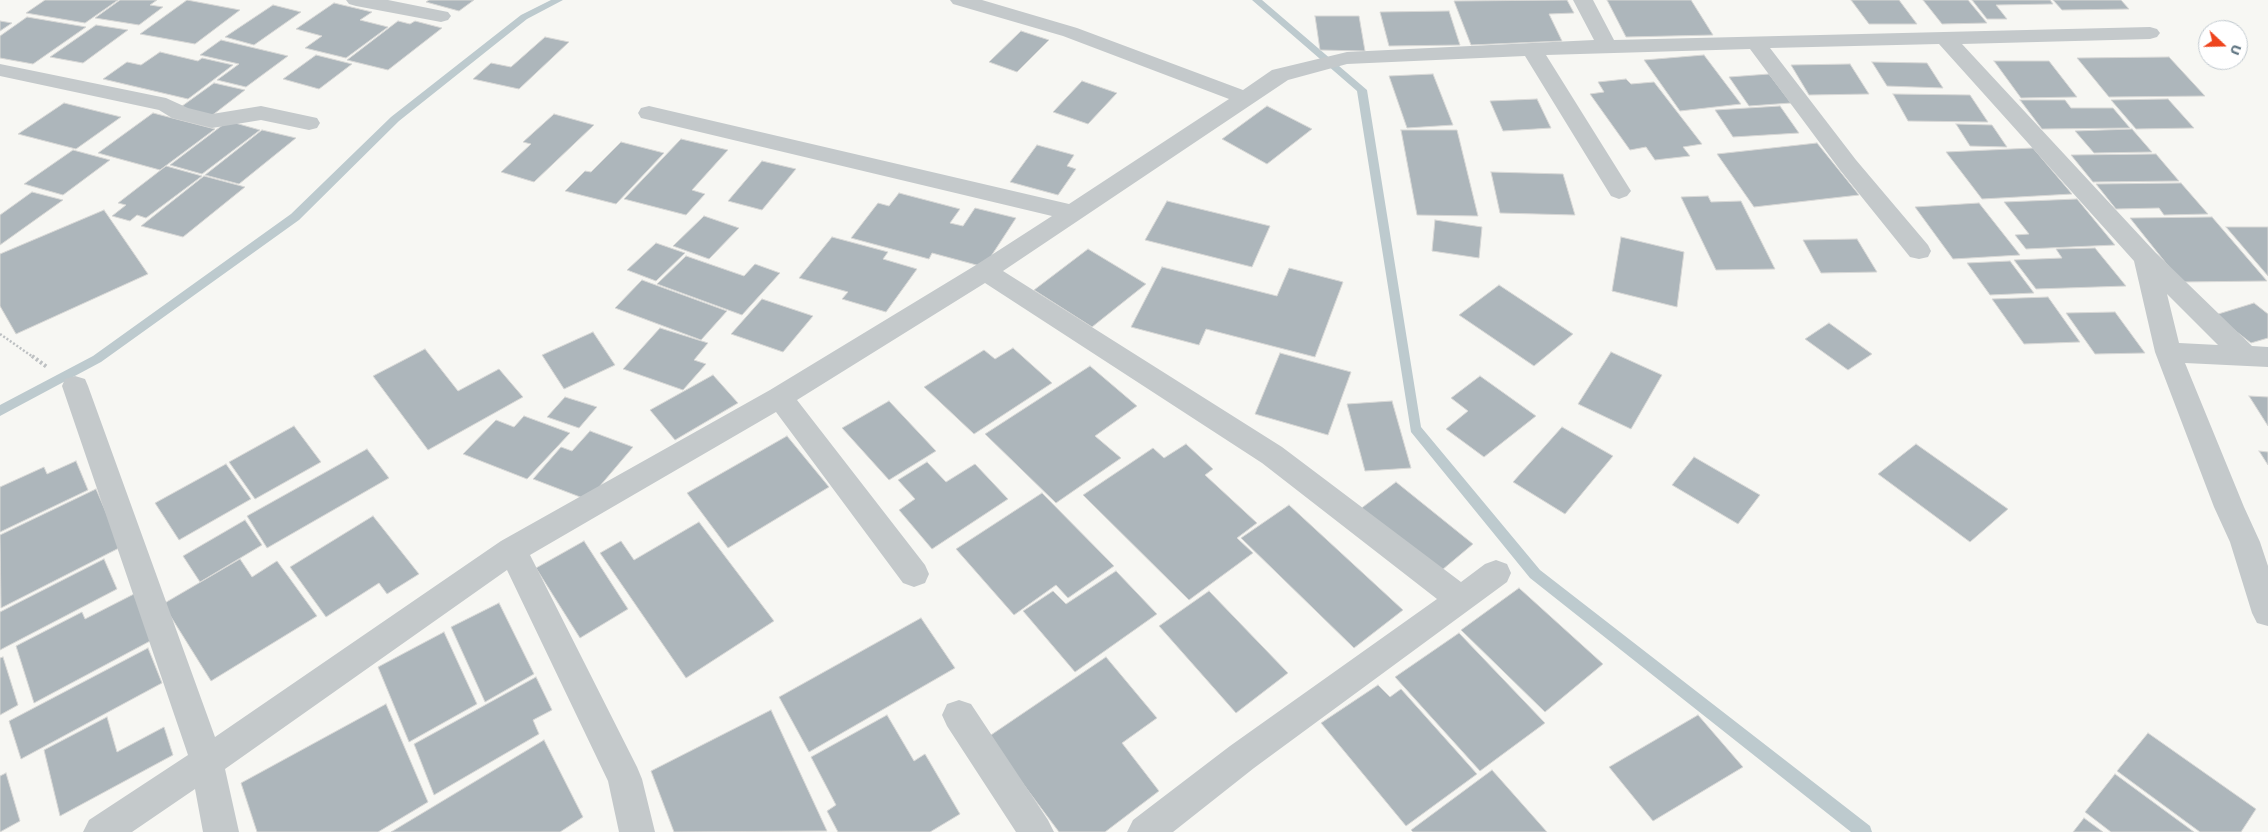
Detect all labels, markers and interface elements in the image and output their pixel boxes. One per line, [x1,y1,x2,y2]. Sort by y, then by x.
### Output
north arrow [2198,20,2248,70]
text: U [2227,42,2245,58]

